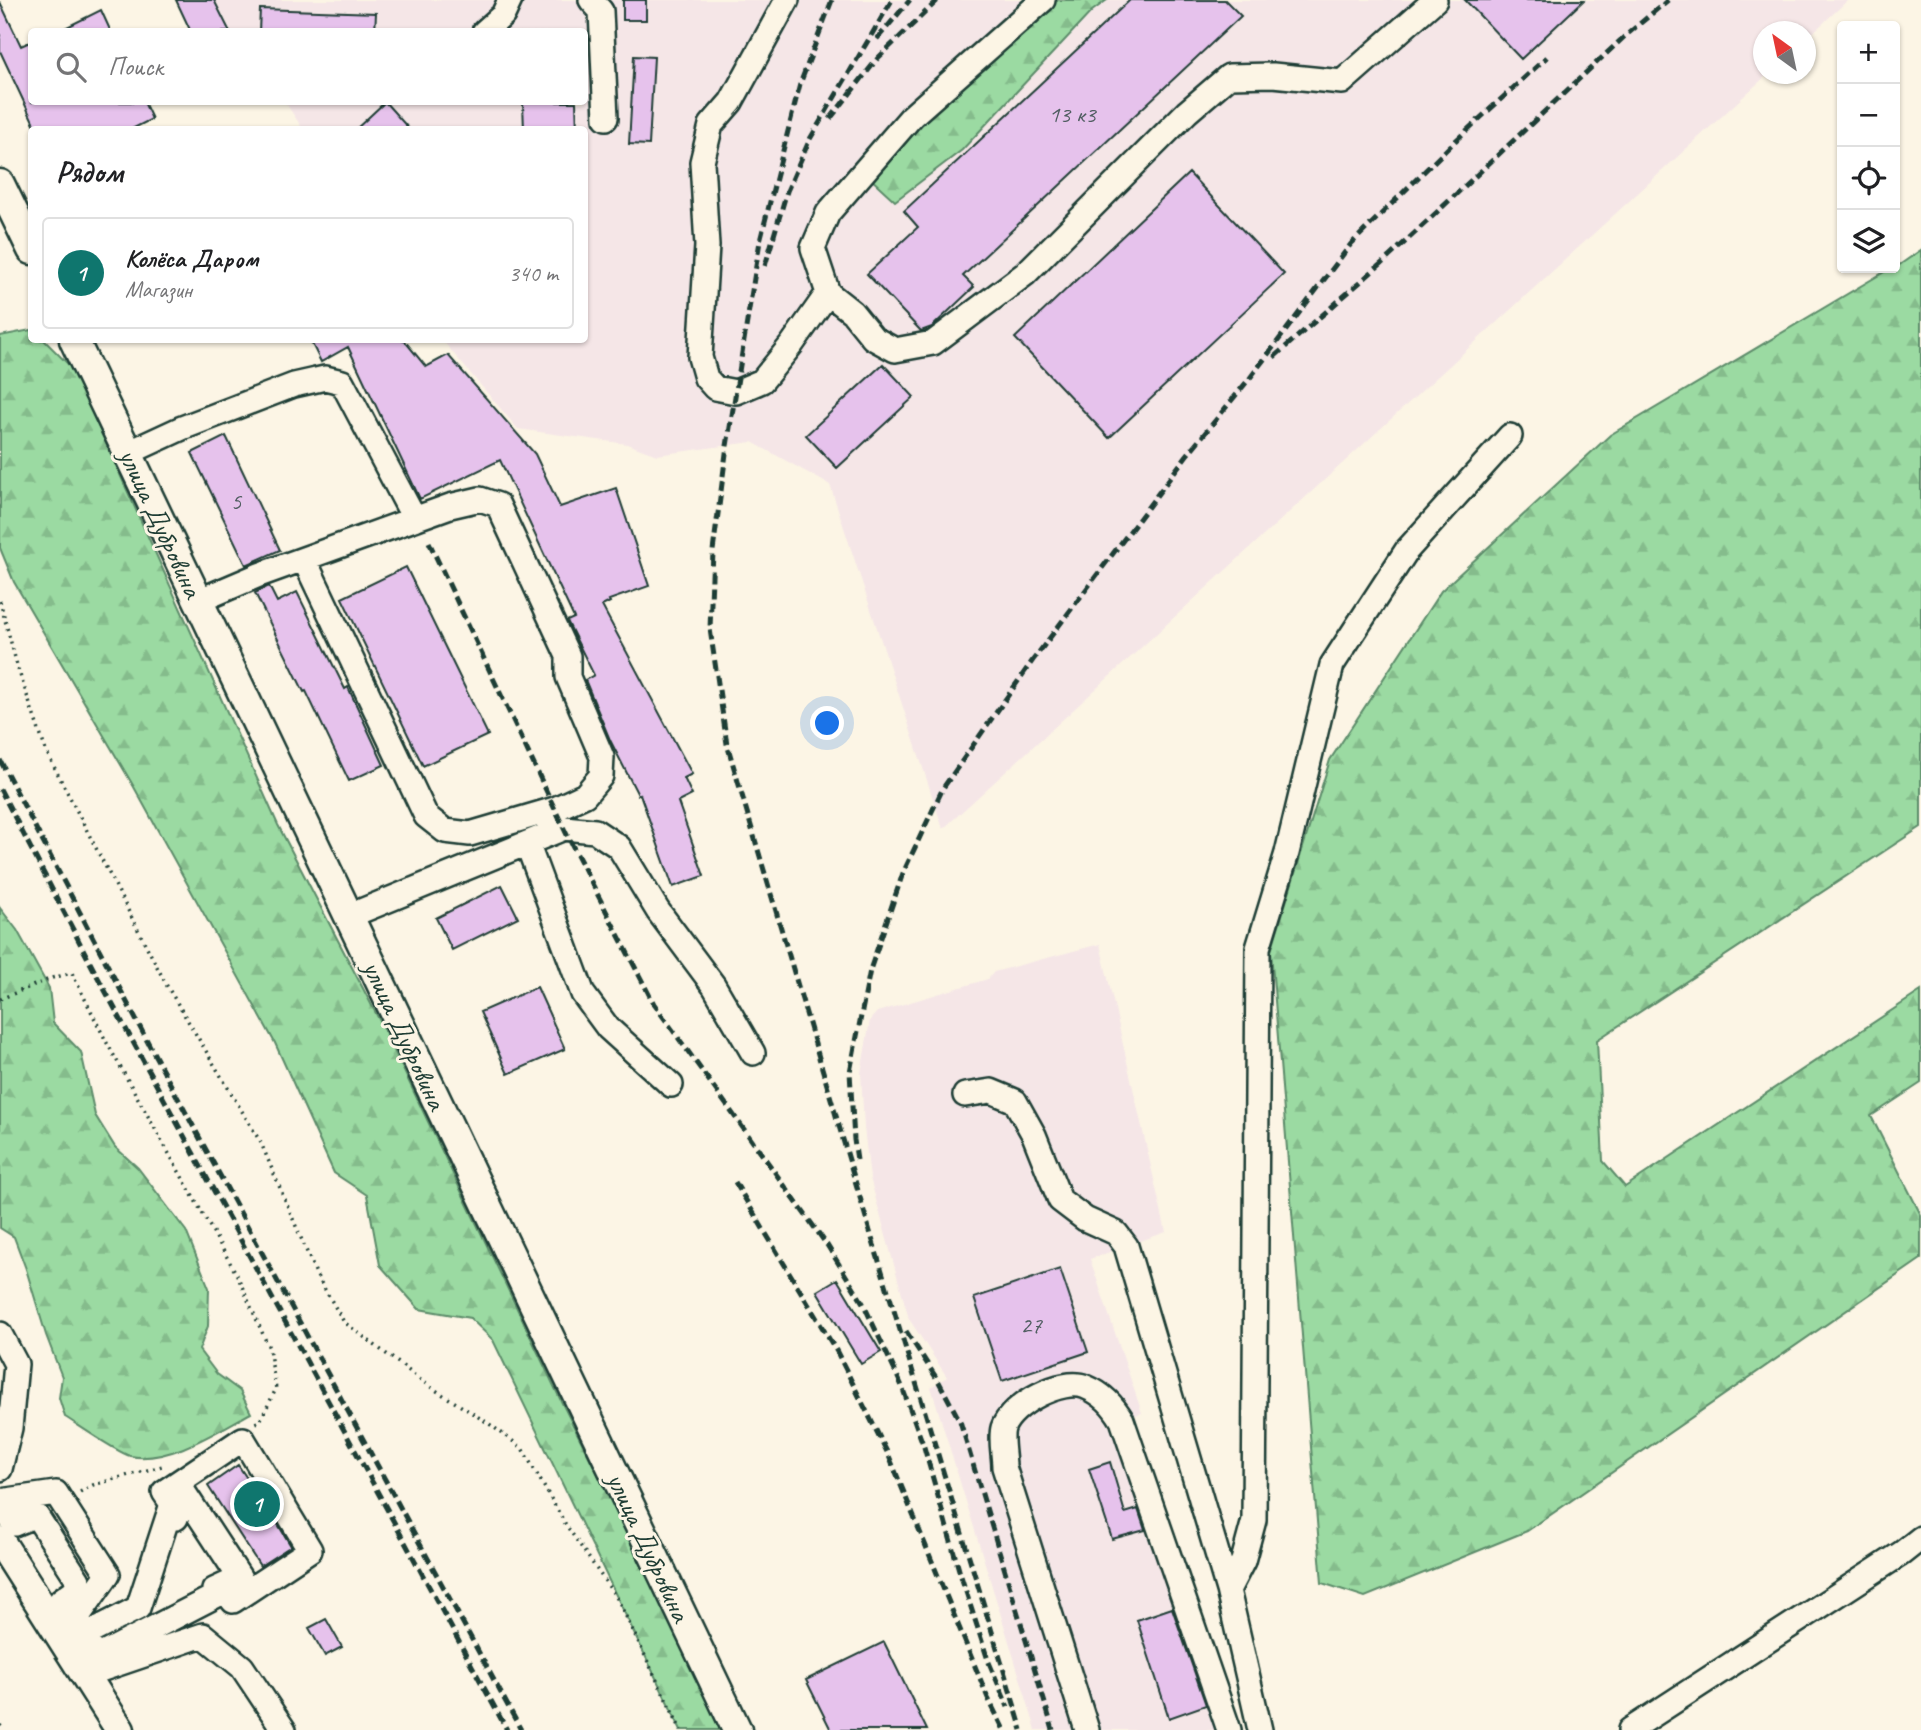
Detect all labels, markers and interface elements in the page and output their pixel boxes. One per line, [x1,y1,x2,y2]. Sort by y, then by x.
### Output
north arrow [1753,21,1816,84]
map controls [1837,21,1900,273]
button: + [1837,21,1900,84]
search box [28,28,588,105]
icon: search [52,48,90,86]
text: Поиск [108,50,163,83]
button: − [1837,84,1900,147]
house number: 13 к3 [1048,99,1098,129]
button: locate [1837,147,1900,210]
text: Рядом [56,153,123,191]
button: layers [1837,210,1900,273]
text: Колёса Даром [125,242,258,275]
text: 1 [76,259,86,288]
text: 340 m [509,259,558,288]
text: Магазин [125,275,192,304]
street label: улица Дубровина [110,441,212,605]
house number: 5 [231,486,243,516]
your location [810,706,844,740]
street label: улица Дубровина [354,953,456,1117]
house number: 27 [1020,1310,1043,1340]
street label: улица Дубровина [598,1465,700,1629]
pin: 1 [234,1478,280,1530]

